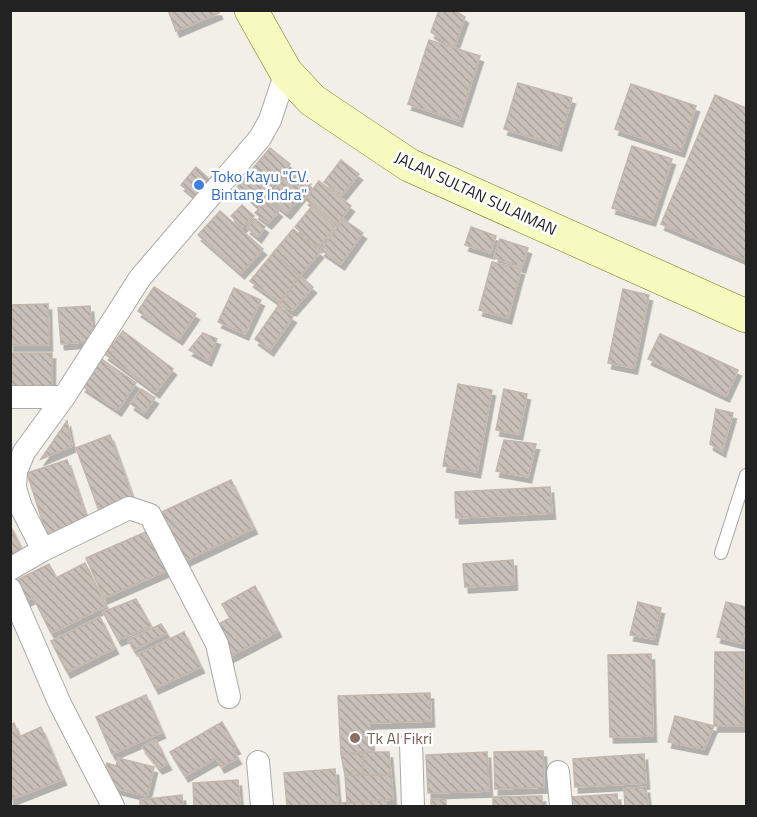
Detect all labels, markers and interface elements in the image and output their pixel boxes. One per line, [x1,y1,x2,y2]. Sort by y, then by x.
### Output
street label: JALAN SULTAN SULAIMAN [391,145,561,241]
place label: Toko Kayu "CV. Bintang Indra" [211,164,309,206]
marker: Toko Kayu "CV. Bintang Indra" [192,178,206,192]
place label: Tk Al Fikri [367,726,432,750]
marker: Tk Al Fikri [348,731,362,745]

